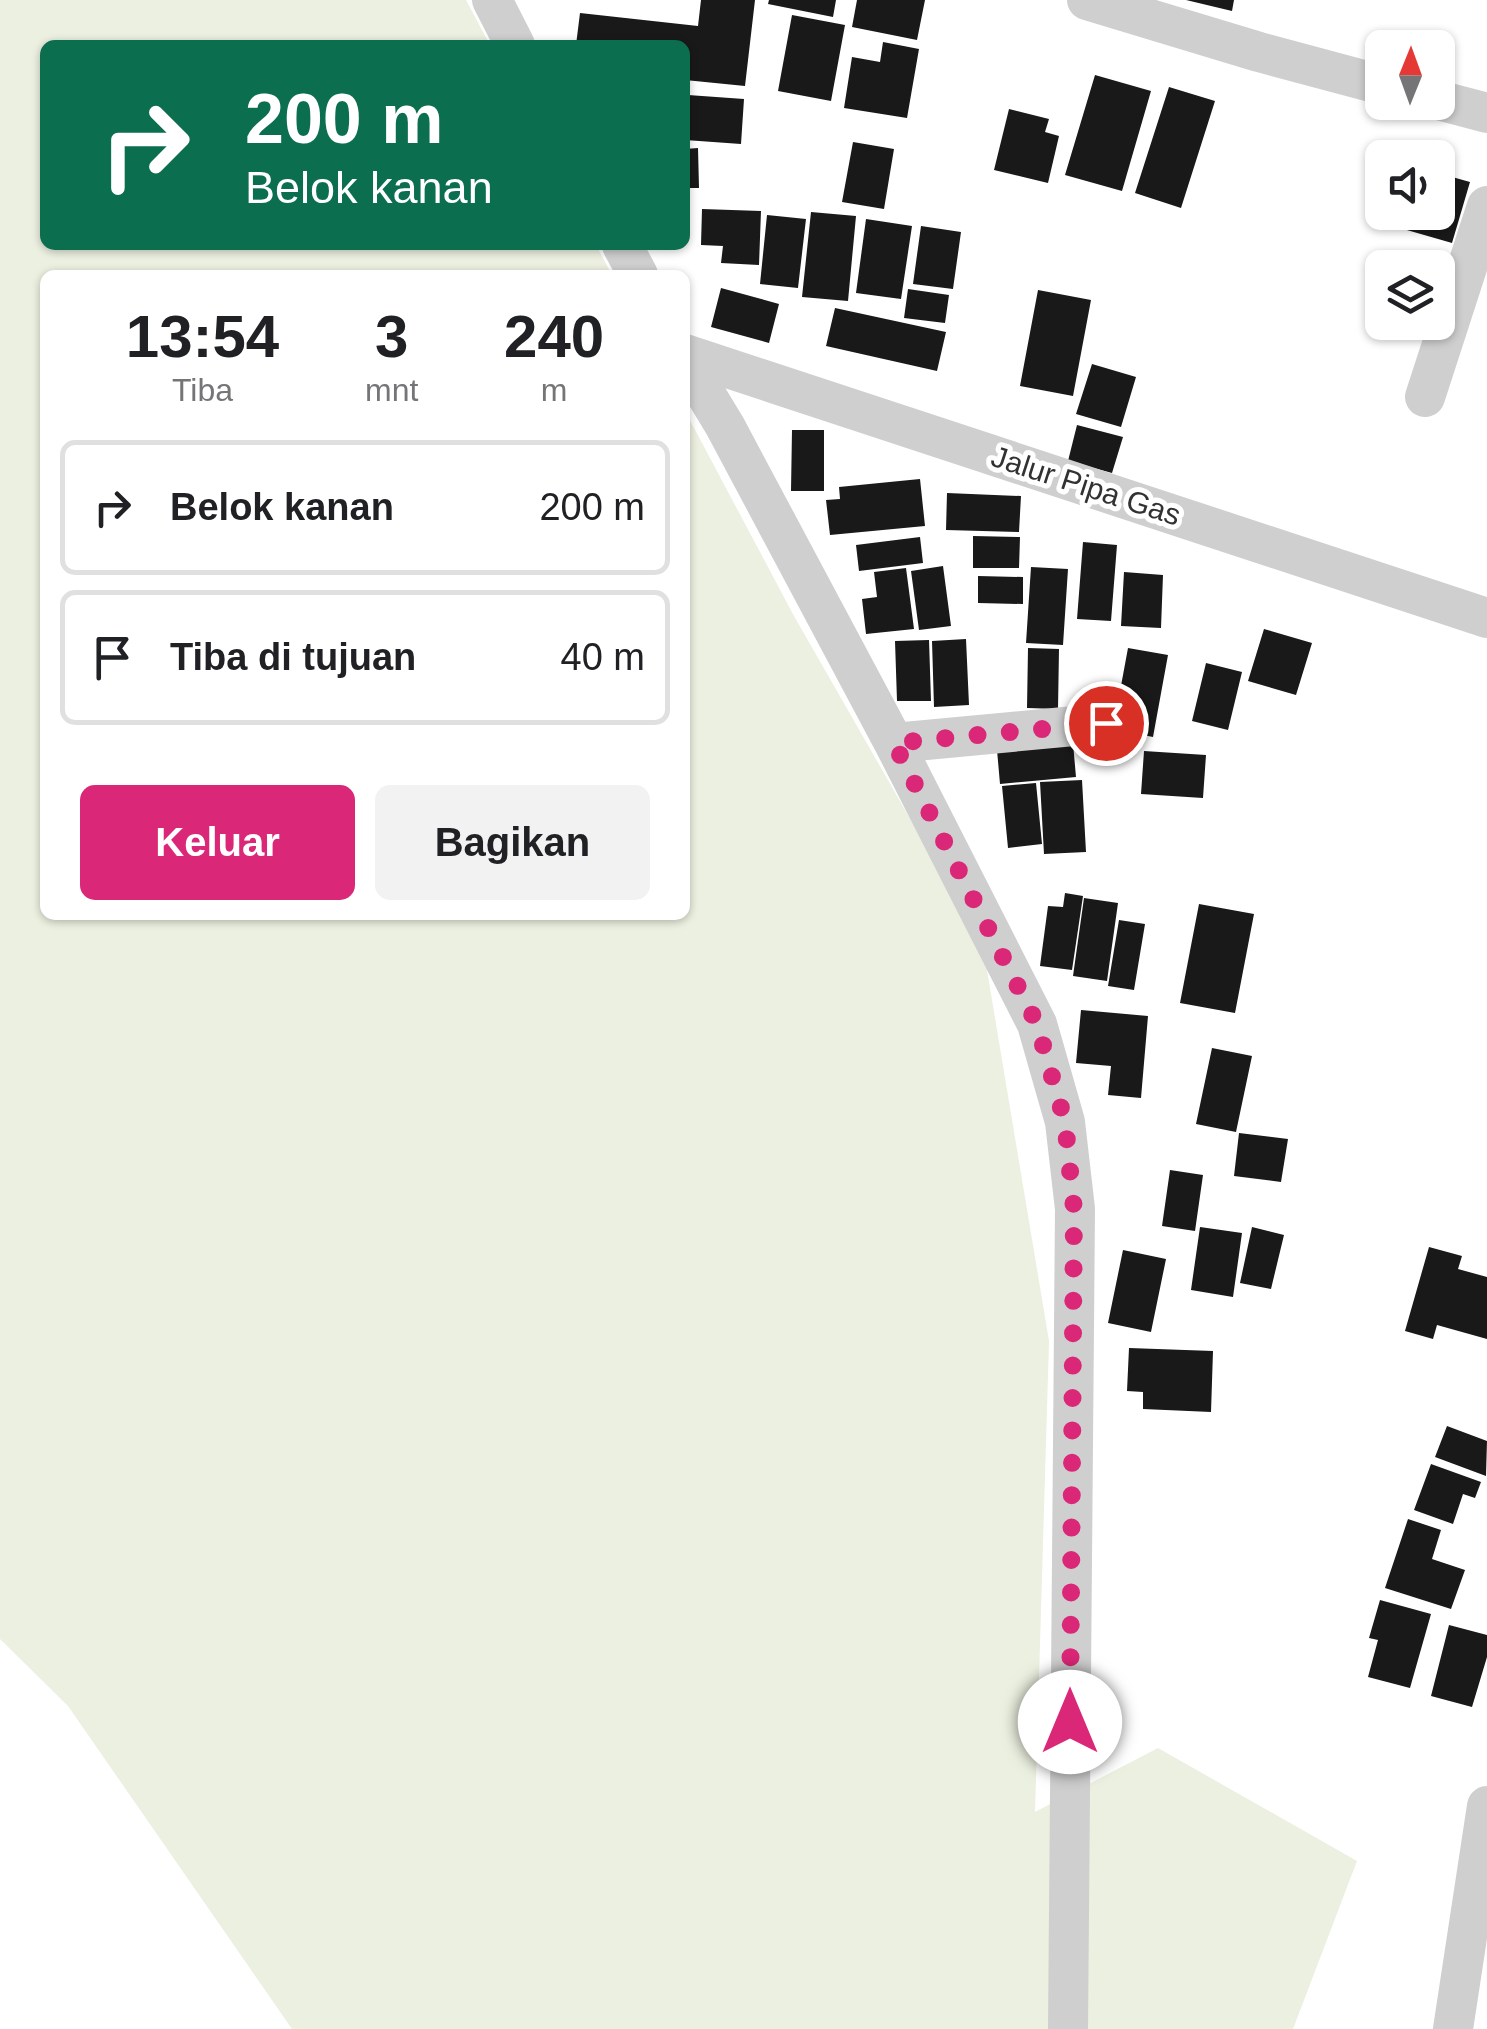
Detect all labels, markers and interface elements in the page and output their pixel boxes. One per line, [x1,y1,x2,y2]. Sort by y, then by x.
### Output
north arrow [1365,30,1455,120]
map controls [1365,30,1455,340]
icon: right [80,80,210,210]
text: 200 m [245,80,443,158]
button: sound [1365,140,1455,230]
text: Belok kanan [245,162,493,213]
button: layers [1365,250,1455,340]
text: 13:54 [126,303,279,370]
text: 3 [375,303,408,370]
text: 240 [504,303,604,370]
text: Tiba [172,372,233,408]
text: mnt [365,372,418,408]
text: m [541,372,567,408]
street label: Jalur Pipa Gas [987,439,1185,532]
icon: right [85,480,140,535]
text: Belok kanan [170,486,394,528]
text: 200 m [539,486,645,528]
icon: arrive [85,630,140,685]
text: Tiba di tujuan [170,636,416,678]
text: 40 m [561,636,645,678]
pin [1064,681,1149,766]
icon: arrive [1079,696,1134,751]
button: Keluar [80,785,355,900]
button: Bagikan [375,785,650,900]
position arrow [1018,1670,1122,1774]

